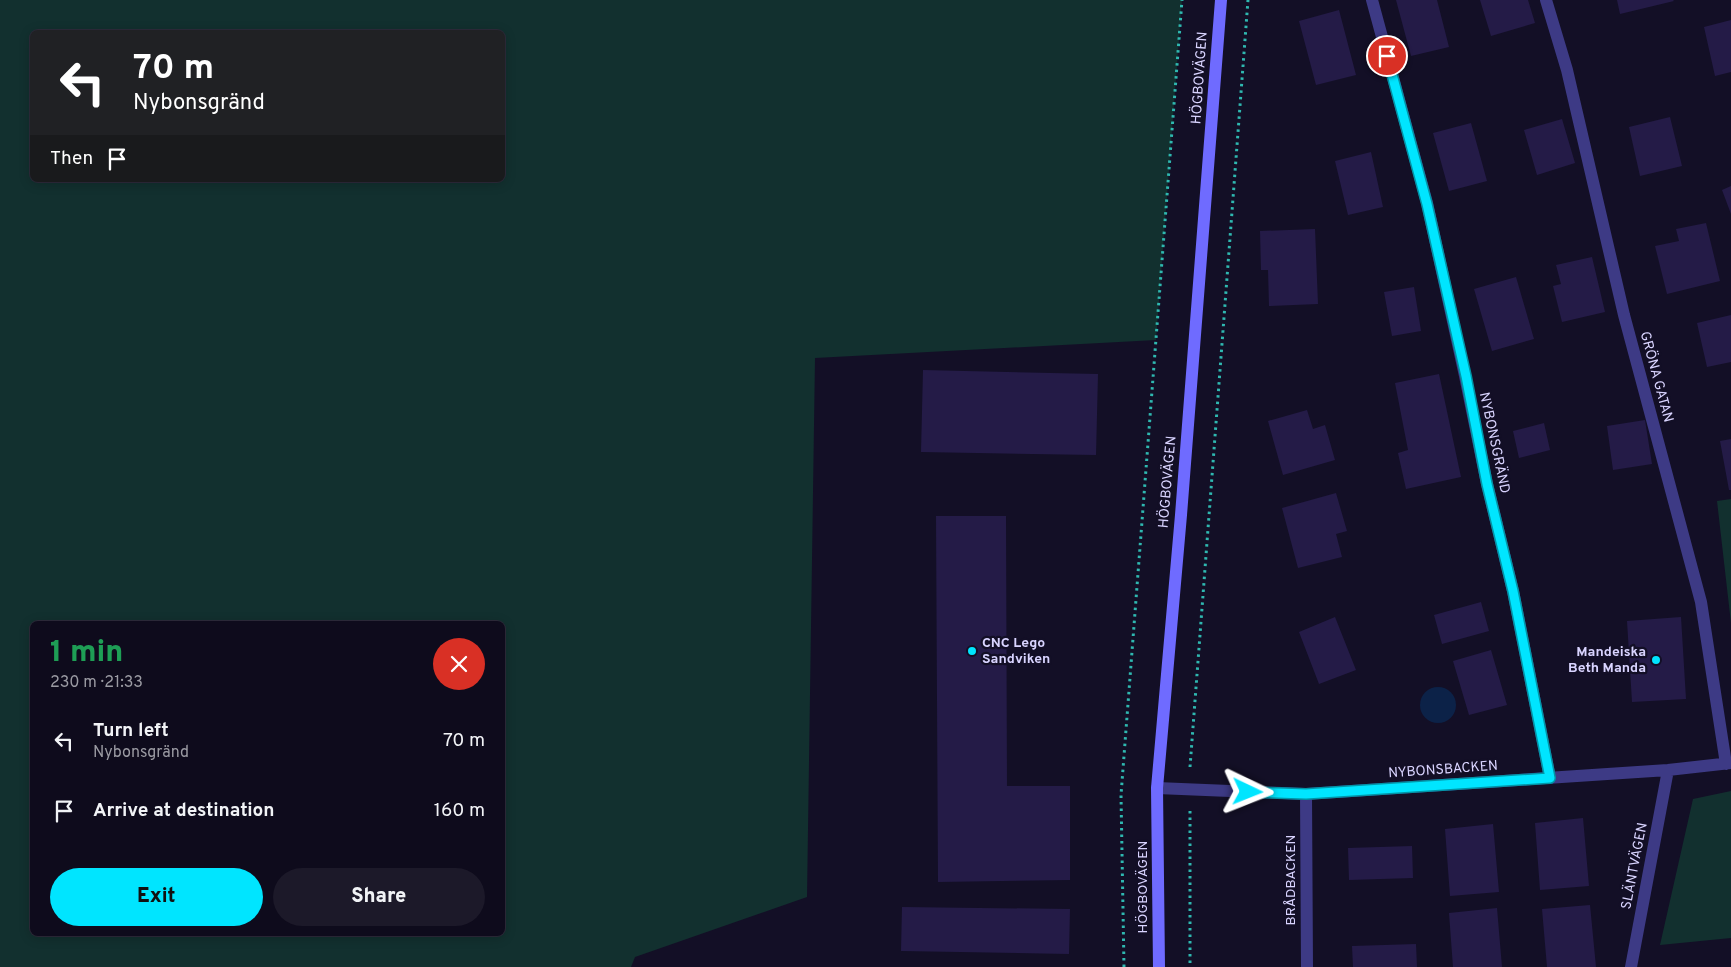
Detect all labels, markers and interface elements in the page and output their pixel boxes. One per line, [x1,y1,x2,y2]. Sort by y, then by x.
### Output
street label: HÖGBOVÄGEN [1187,31,1212,125]
pin [1366,35,1408,77]
icon: arrive [1373,42,1401,70]
text: 70 m [133,47,214,91]
icon: left [50,50,115,115]
text: Nybonsgränd [133,90,265,117]
icon: arrive [103,145,131,173]
text: Then [50,147,93,171]
street label: GRÖNA GATAN [1636,329,1677,424]
street label: NYBONSGRÄND [1475,391,1514,495]
street label: HÖGBOVÄGEN [1154,435,1181,529]
text: 1 min [50,635,123,672]
place label: CNC Lego Sandviken [982,635,1050,668]
button: close [433,638,485,690]
place label: Mandeiska Beth Manda [1568,644,1646,677]
marker: CNC Lego Sandviken [966,645,978,657]
marker: Mandeiska Beth Manda [1650,654,1662,666]
text: 230 m · 21:33 [50,673,143,693]
text: Turn left [93,719,169,743]
icon: left [50,727,78,755]
text: 70 m [443,729,485,753]
text: Nybonsgränd [93,743,189,763]
street label: NYBONSBACKEN [1388,758,1498,782]
position arrow [1221,765,1273,817]
icon: arrive [50,797,78,825]
text: Arrive at destination [93,799,274,823]
text: 160 m [434,799,485,823]
street label: SLÄNTVÄGEN [1617,821,1652,911]
street label: BRÅDBACKEN [1283,835,1300,925]
street label: HÖGBOVÄGEN [1134,841,1152,933]
button: Exit [50,868,263,926]
button: Share [273,868,485,926]

